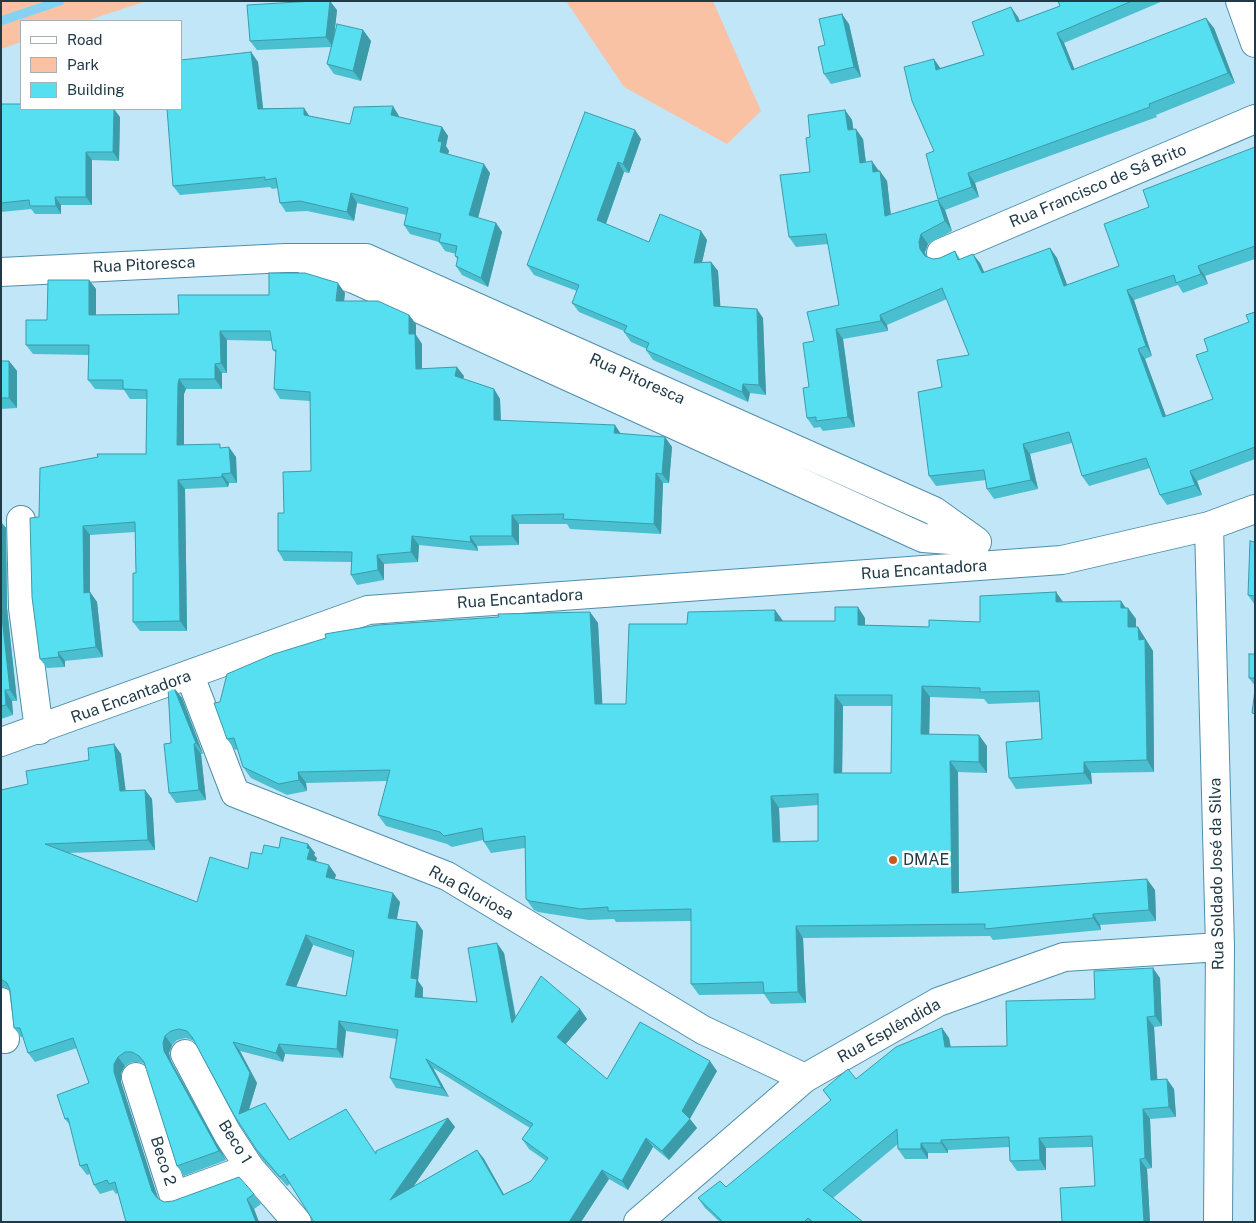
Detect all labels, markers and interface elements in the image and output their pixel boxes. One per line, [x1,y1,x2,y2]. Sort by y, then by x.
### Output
legend [20,20,182,110]
text: Road [67,31,103,48]
text: Park [67,56,99,73]
text: Building [67,81,125,98]
street label: Rua Francisco de Sá Brito [1007,140,1189,232]
street label: Rua Pitoresca [92,253,196,277]
street label: Rua Pitoresca [586,349,688,409]
street label: Rua Encantadora [860,556,988,584]
street label: Rua Encantadora [456,585,584,613]
street label: Rua Encantadora [68,666,194,728]
street label: Rua Soldado José da Silva [1206,778,1228,970]
place label: DMAE [903,850,950,870]
marker: DMAE [887,854,899,866]
street label: Rua Gloriosa [425,862,517,924]
street label: Rua Esplêndida [834,995,944,1067]
street label: Beco 1 [214,1117,256,1167]
street label: Beco 2 [146,1134,180,1188]

